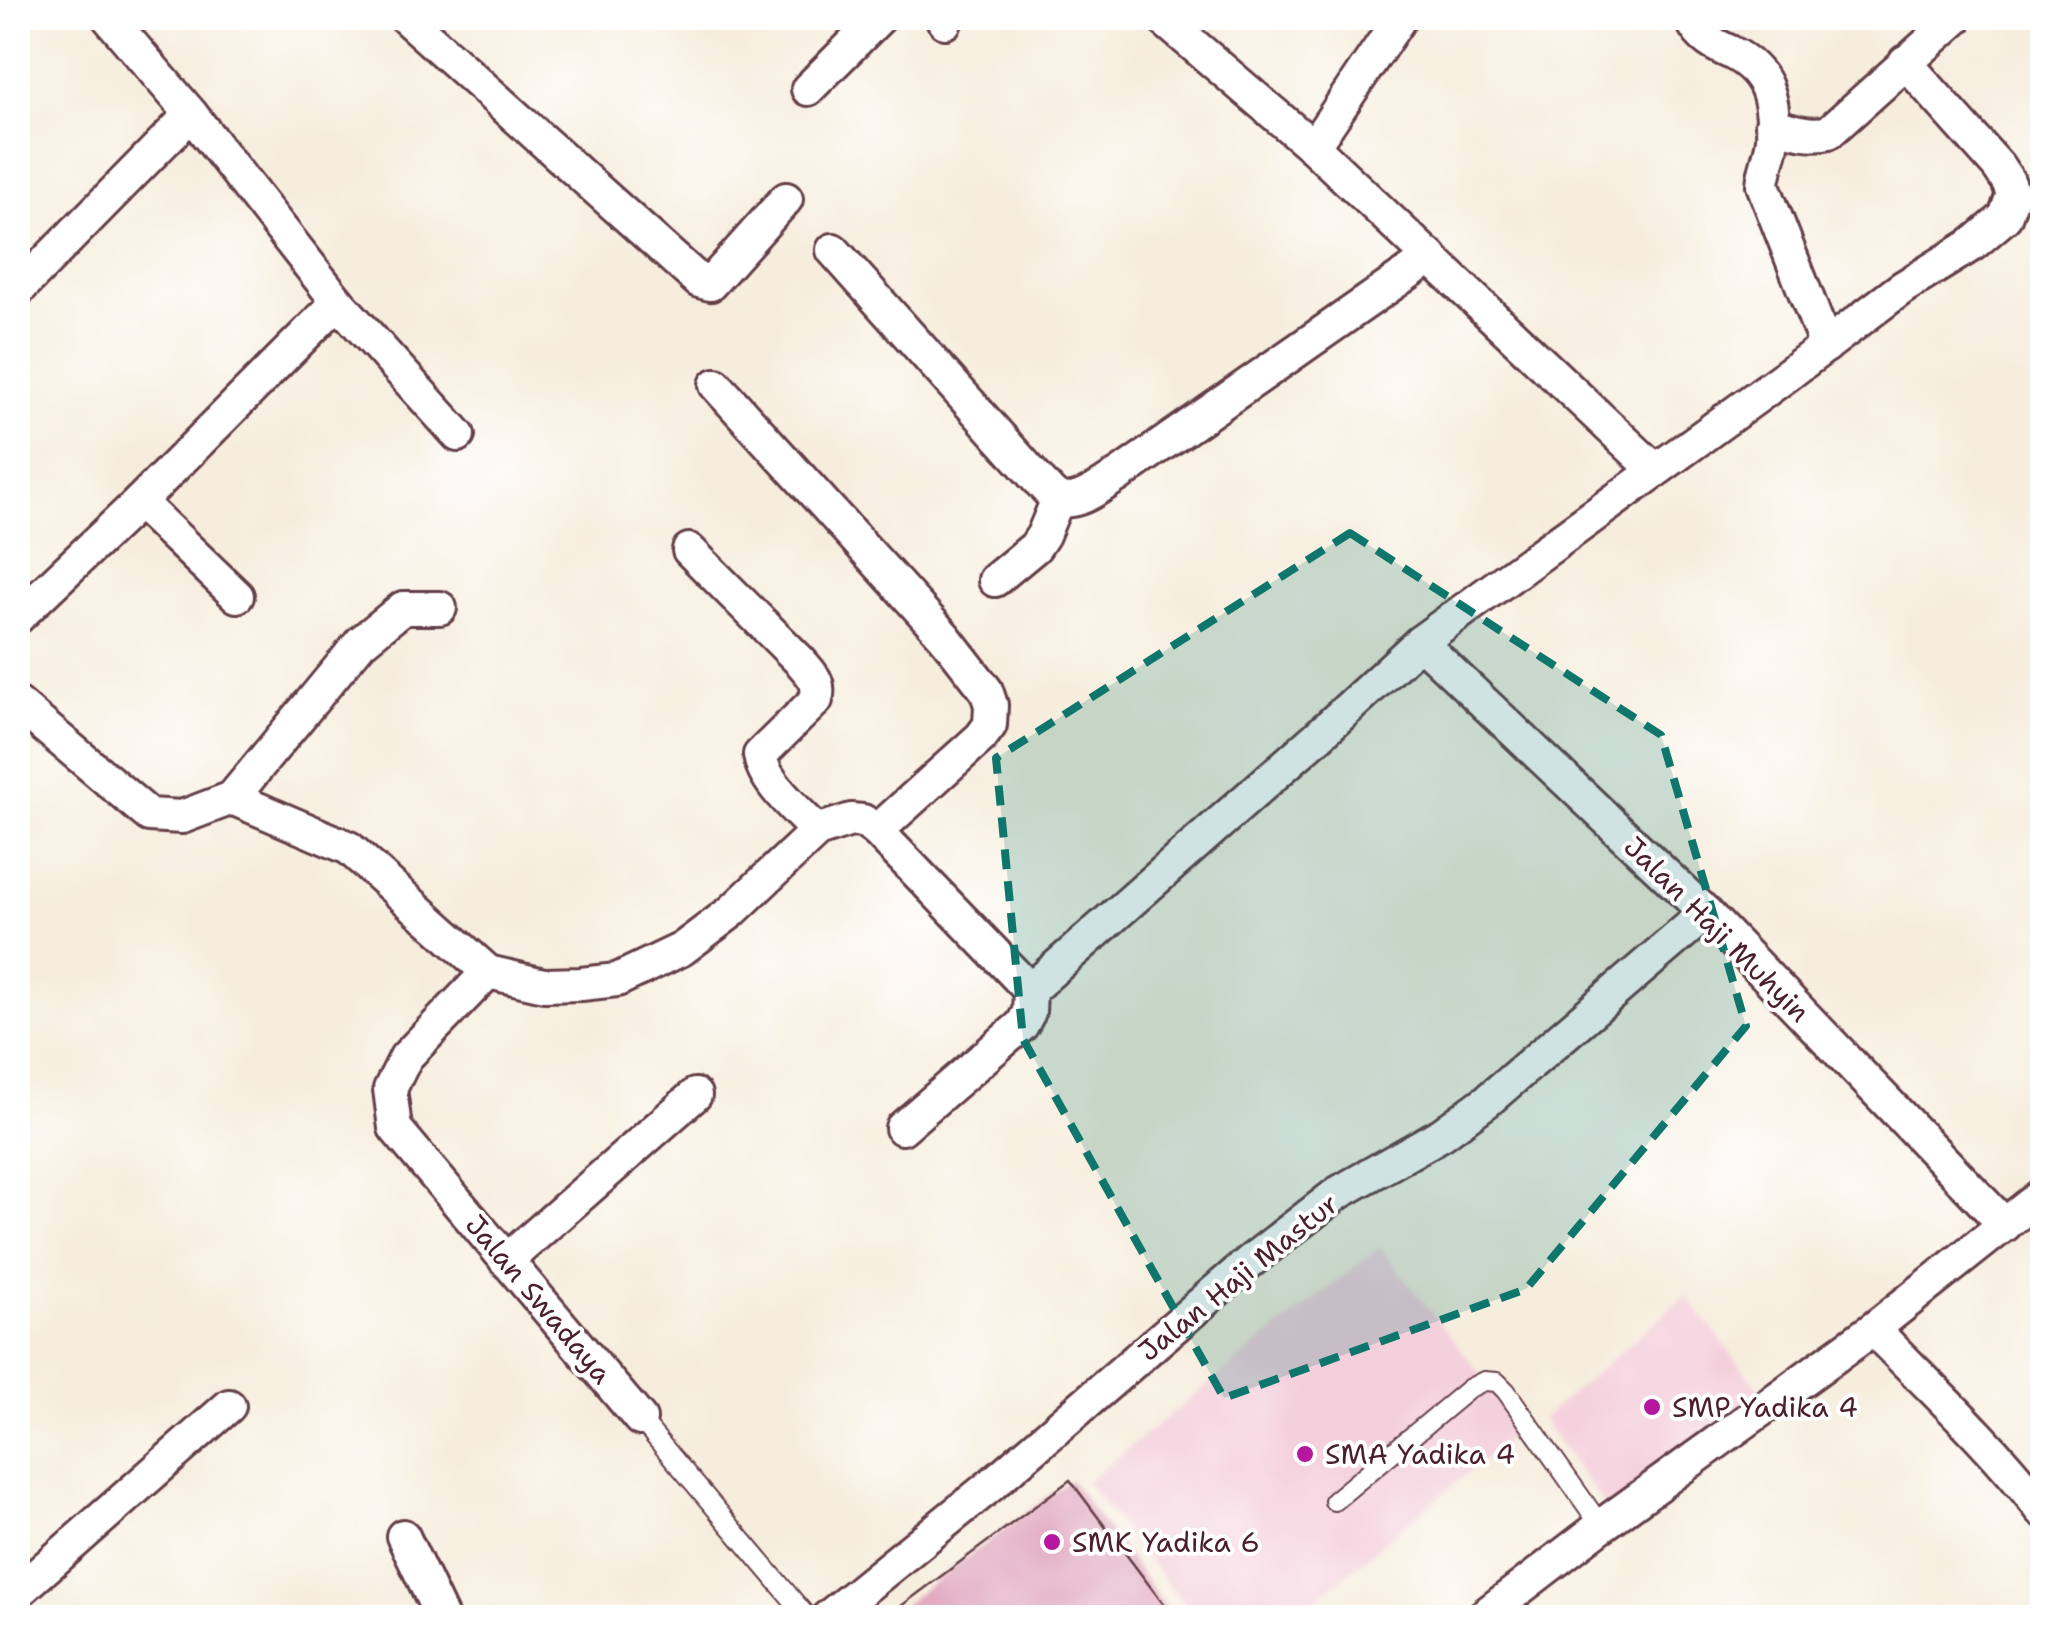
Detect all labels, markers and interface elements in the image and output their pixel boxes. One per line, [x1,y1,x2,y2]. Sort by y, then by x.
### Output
street label: Jalan Haji Muhyin [1616,828,1818,1030]
street label: Jalan Haji Mastur [1130,1185,1346,1369]
street label: Jalan Swadaya [457,1206,621,1392]
place label: SMP Yadika 4 [1672,1388,1858,1426]
marker: SMP Yadika 4 [1641,1396,1663,1418]
place label: SMA Yadika 4 [1325,1435,1515,1473]
marker: SMA Yadika 4 [1294,1443,1316,1465]
place label: SMK Yadika 6 [1072,1523,1260,1561]
marker: SMK Yadika 6 [1041,1531,1063,1553]

